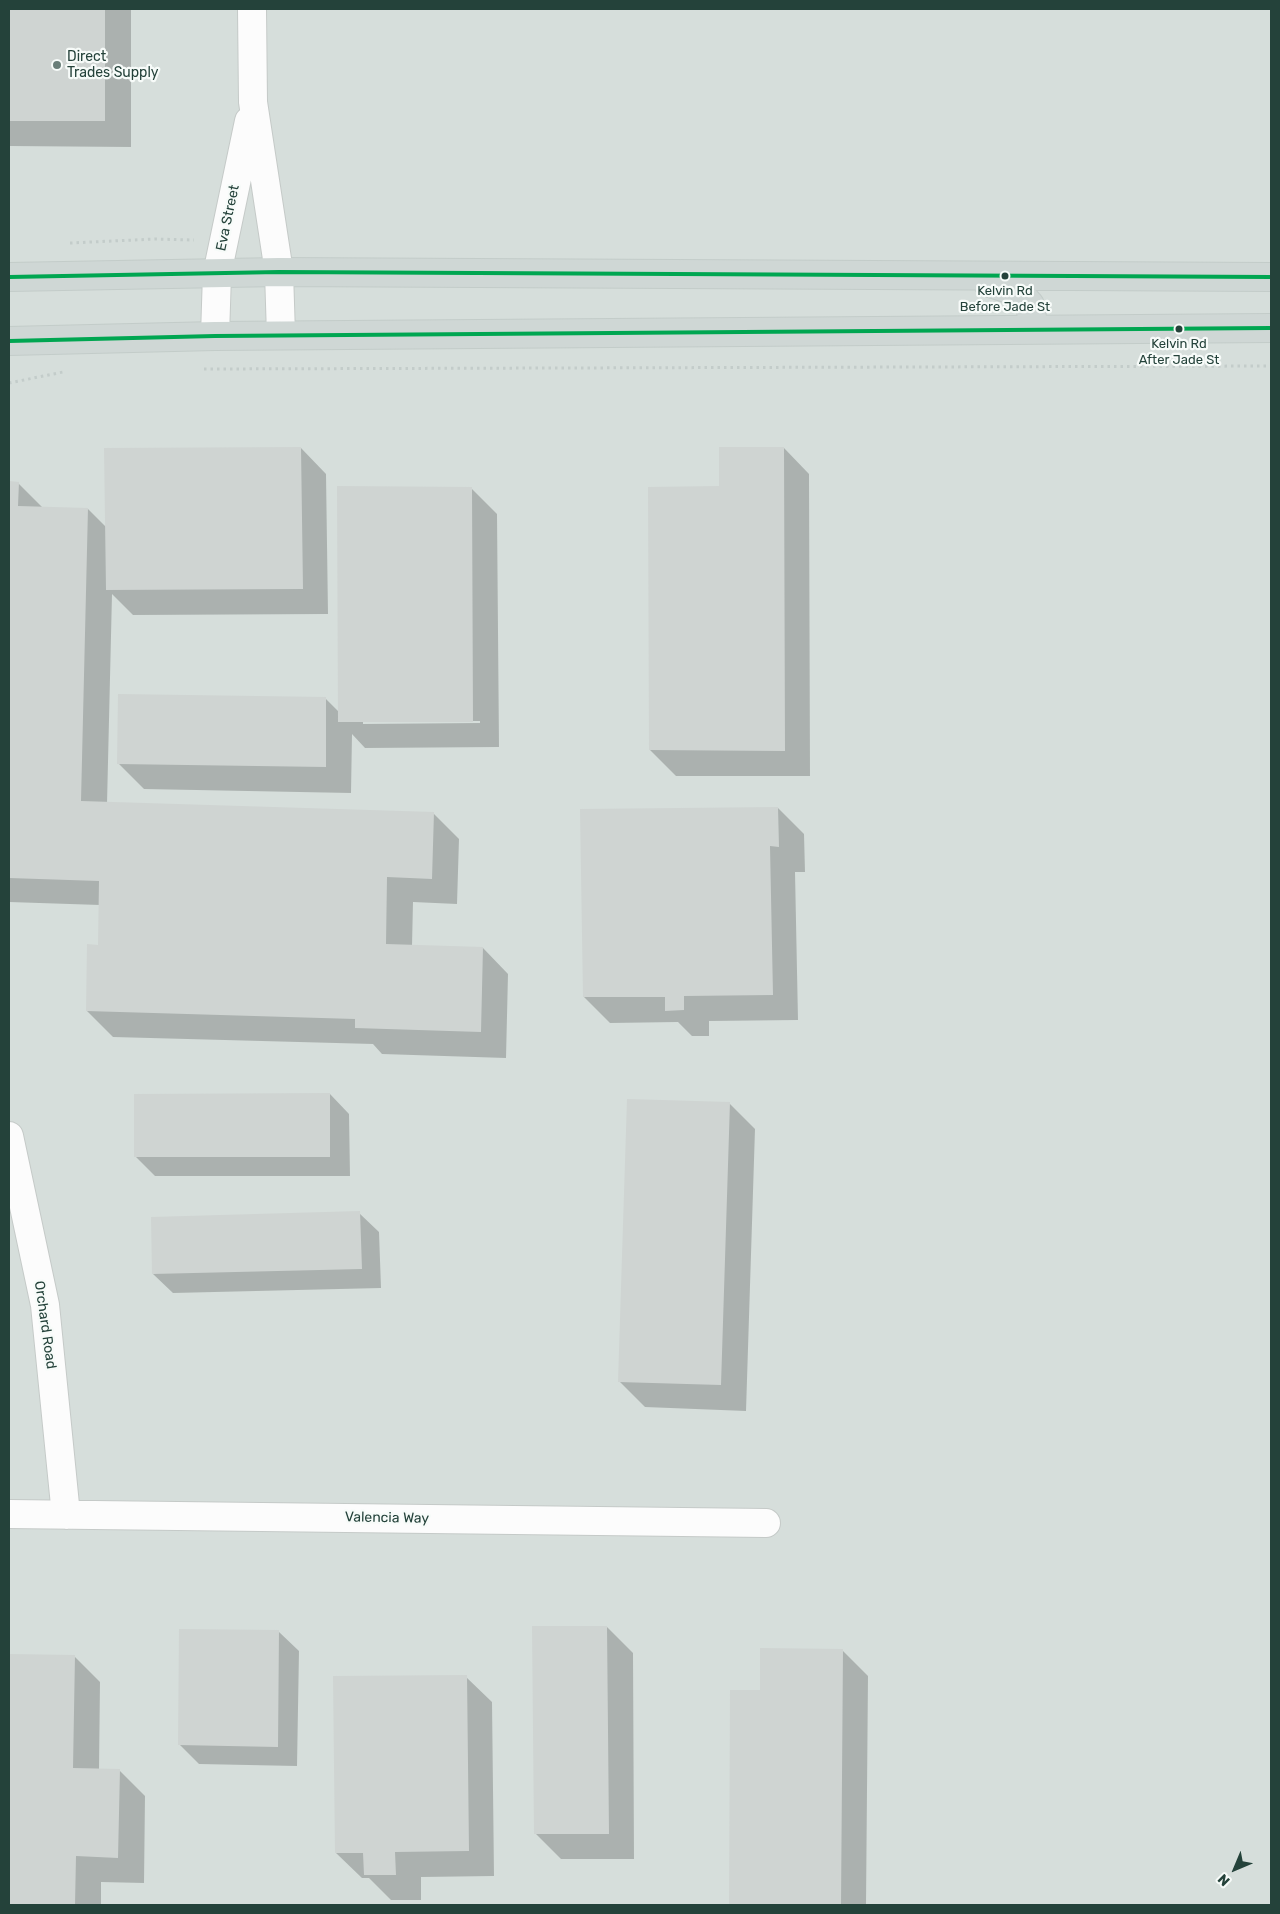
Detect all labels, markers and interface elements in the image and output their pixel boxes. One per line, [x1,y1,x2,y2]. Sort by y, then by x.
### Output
place label: Direct Trades Supply [67,49,159,82]
marker: Direct Trades Supply [51,59,63,71]
street label: Eva Street [213,183,243,253]
marker: Kelvin Rd Before Jade St [1000,271,1010,281]
place label: Kelvin Rd Before Jade St [960,283,1050,314]
marker: Kelvin Rd After Jade St [1174,324,1184,334]
place label: Kelvin Rd After Jade St [1139,336,1219,367]
street label: Orchard Road [31,1280,59,1370]
street label: Valencia Way [345,1509,429,1527]
north arrow [1210,1844,1260,1894]
text: N [1214,1870,1234,1890]

